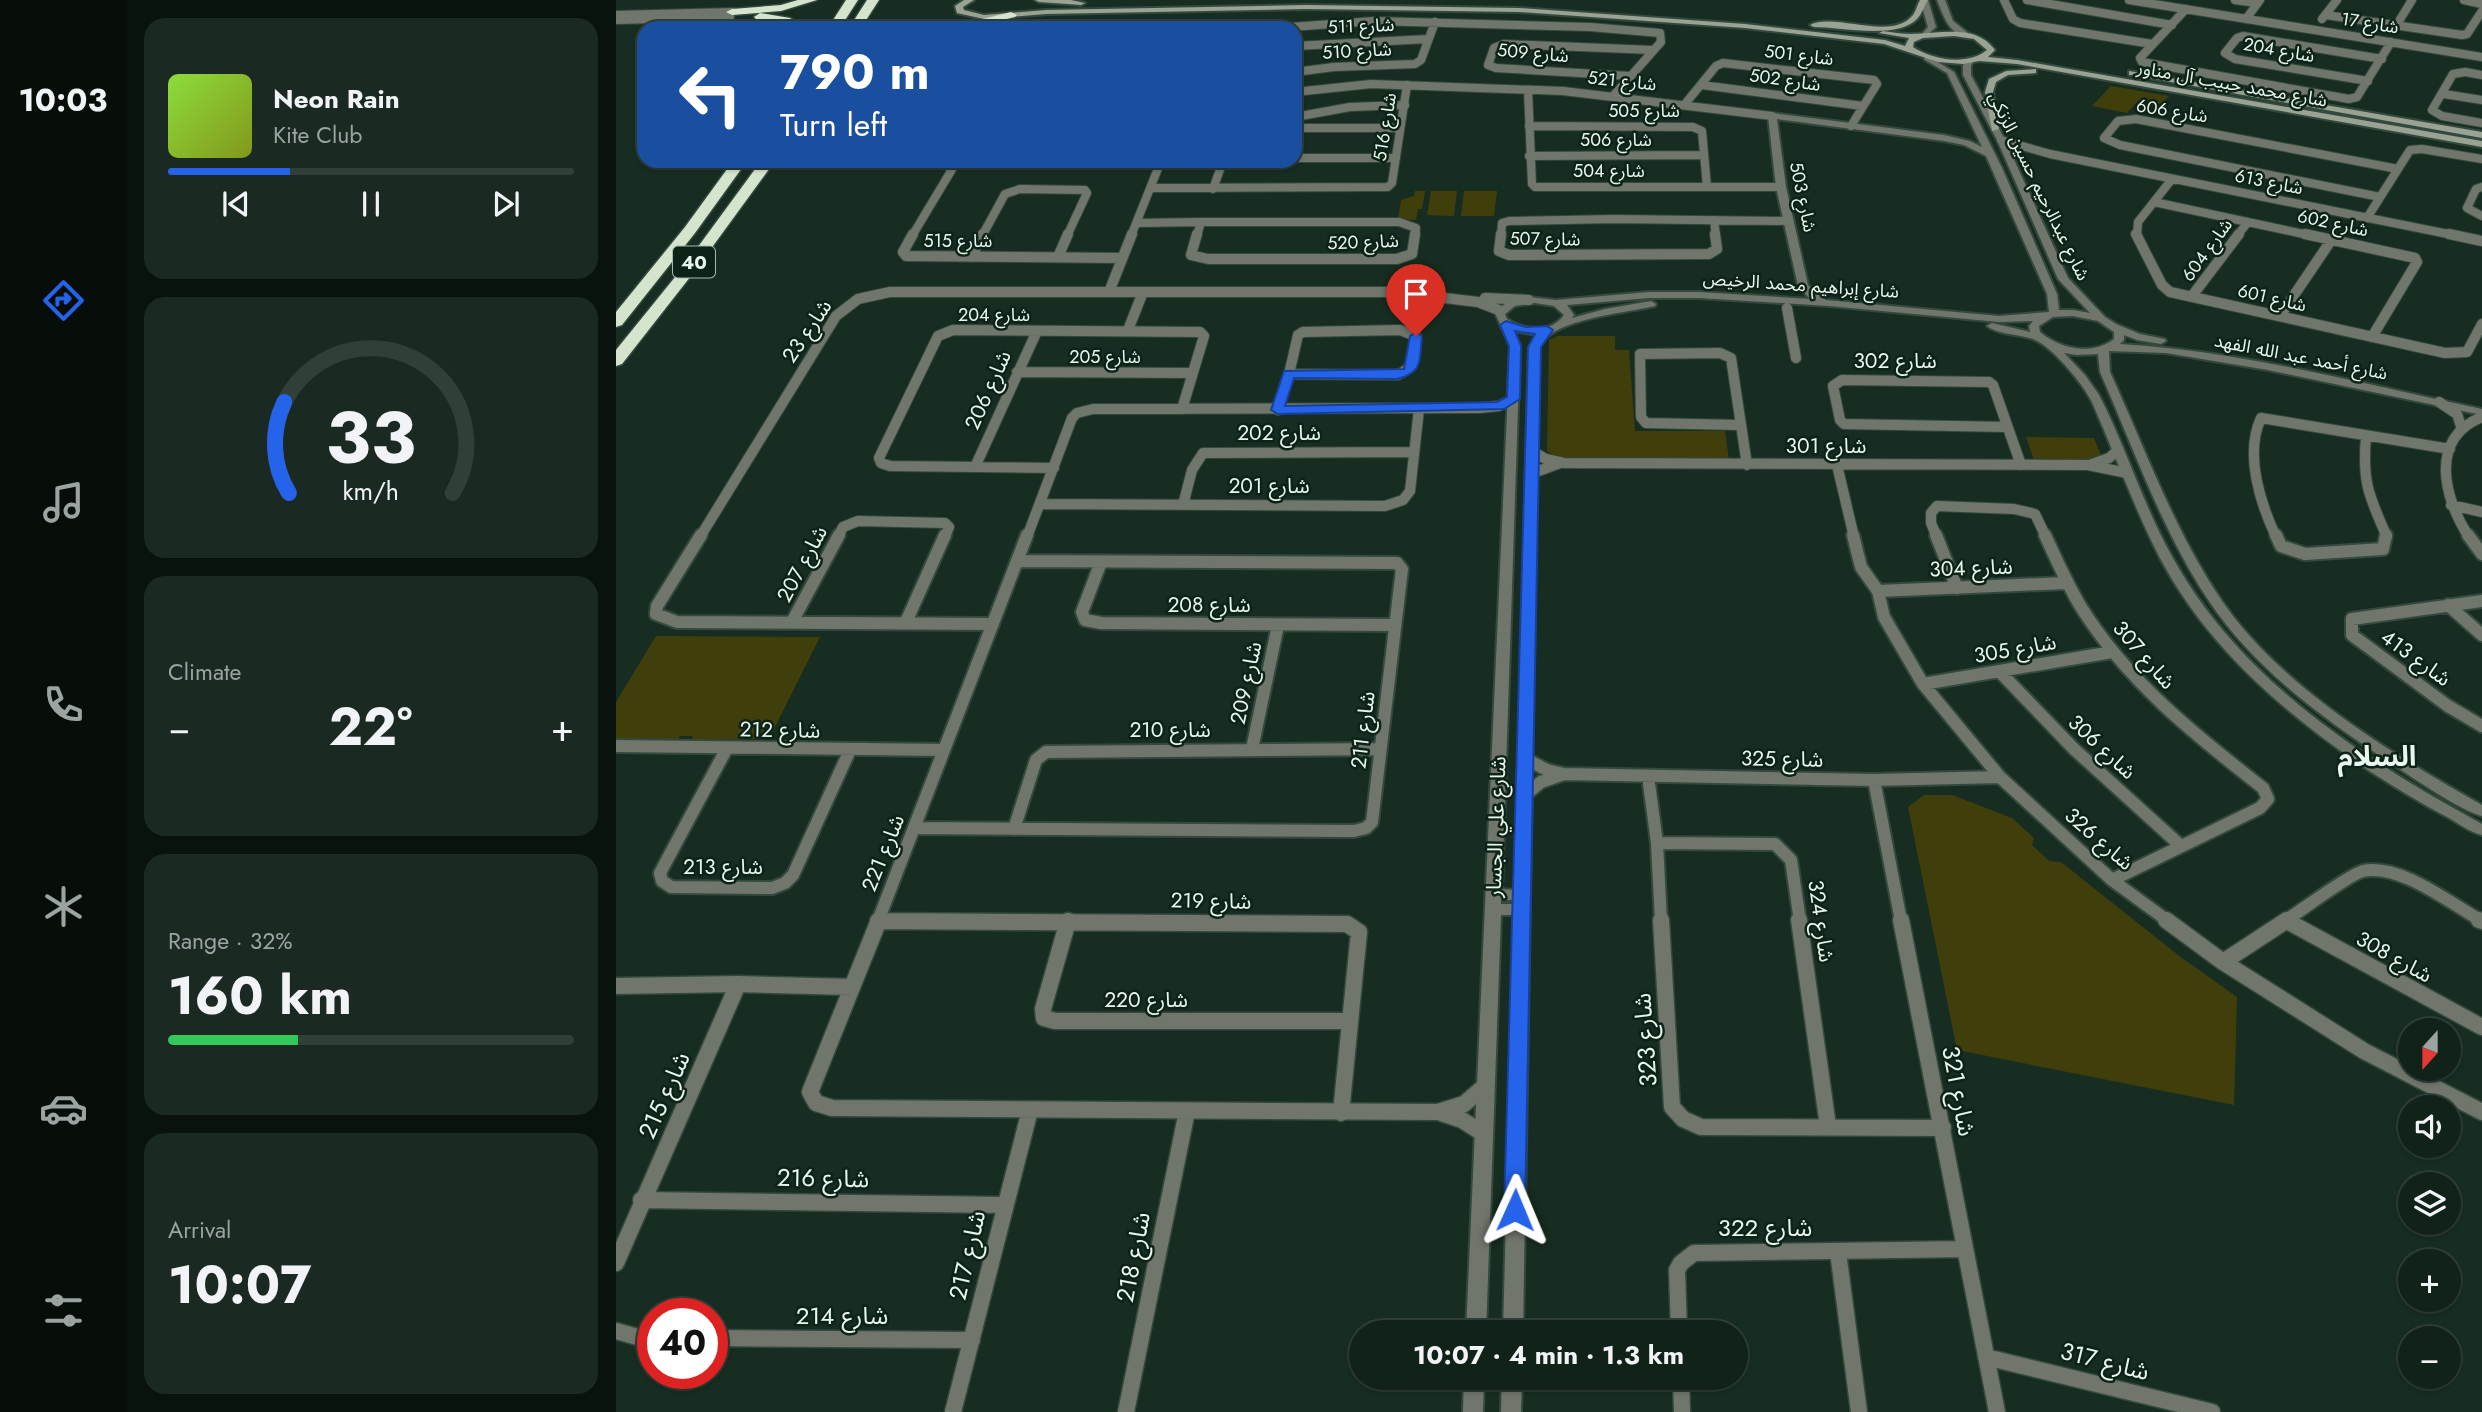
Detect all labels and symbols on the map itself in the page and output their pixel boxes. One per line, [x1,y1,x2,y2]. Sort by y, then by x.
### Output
street label: شارع 17 [2339,6,2401,41]
street label: شارع 511 [1327,12,1395,41]
street label: شارع 204 [2241,31,2317,70]
street label: شارع 510 [1322,36,1392,67]
street label: شارع 509 [1496,37,1570,70]
street label: شارع 501 [1763,38,1835,73]
street label: شارع محمد حبيب آل مناور [2134,54,2329,115]
street label: شارع 502 [1748,62,1822,99]
street label: شارع 521 [1586,64,1658,99]
street label: شارع عبدالرحيم حسين الزنكي [1981,87,2096,285]
street label: شارع 516 [1367,91,1404,163]
street label: شارع 606 [2134,93,2210,130]
street label: شارع 505 [1608,98,1680,125]
street label: شارع 506 [1580,127,1652,154]
street label: شارع 504 [1573,158,1645,185]
street label: شارع 503 [1782,159,1823,235]
street label: شارع 613 [2233,163,2305,202]
street label: شارع 602 [2295,203,2371,244]
street label: شارع 604 [2175,213,2240,287]
street label: شارع 507 [1509,225,1581,254]
street label: شارع 515 [924,228,992,255]
street label: شارع 520 [1327,228,1399,257]
road number: 40 [673,246,715,278]
pin [1386,264,1446,336]
street label: شارع إبراهيم محمد الرخيص [1702,265,1900,306]
street label: شارع 601 [2235,277,2309,319]
street label: شارع 23 [775,293,839,369]
street label: شارع 204 [958,302,1030,329]
street label: شارع أحمد عبد الله الفهد [2212,327,2390,388]
street label: شارع 205 [1069,344,1141,371]
street label: شارع 206 [957,346,1019,434]
street label: شارع 302 [1853,346,1937,376]
street label: شارع 202 [1237,418,1321,448]
street label: شارع 301 [1786,431,1866,461]
street label: شارع 201 [1228,471,1310,501]
street label: شارع 207 [769,520,835,608]
street label: شارع 304 [1929,552,2013,584]
street label: شارع 208 [1167,590,1251,620]
street label: شارع 307 [2106,614,2182,696]
street label: شارع 413 [2375,622,2457,694]
street label: شارع 305 [1971,627,2059,671]
street label: شارع 209 [1223,639,1269,727]
street label: شارع 211 [1343,689,1383,771]
street label: شارع 306 [2061,708,2143,786]
street label: شارع 212 [739,714,821,746]
street label: شارع 210 [1129,715,1211,745]
district label: السلام [2338,736,2416,778]
street label: شارع 325 [1740,743,1824,775]
street label: شارع علي الجسار [1479,756,1514,899]
street label: شارع 326 [2058,801,2140,877]
street label: شارع 221 [854,810,912,896]
street label: شارع 213 [683,852,763,882]
street label: شارع 324 [1800,878,1842,964]
street label: شارع 219 [1170,885,1252,917]
street label: شارع 308 [2351,924,2437,990]
street label: شارع 220 [1104,985,1188,1015]
street label: شارع 323 [1624,992,1666,1088]
north arrow [2398,1018,2460,1082]
street label: شارع 321 [1933,1043,1985,1139]
street label: شارع 215 [629,1046,699,1144]
street label: شارع 216 [777,1160,869,1196]
position arrow [1478,1173,1552,1247]
street label: شارع 217 [940,1207,994,1303]
street label: شارع 218 [1107,1209,1159,1305]
street label: شارع 322 [1718,1210,1812,1245]
speed limit sign: 40 [637,1298,728,1389]
street label: شارع 214 [796,1298,888,1333]
street label: شارع 317 [2057,1333,2153,1389]

